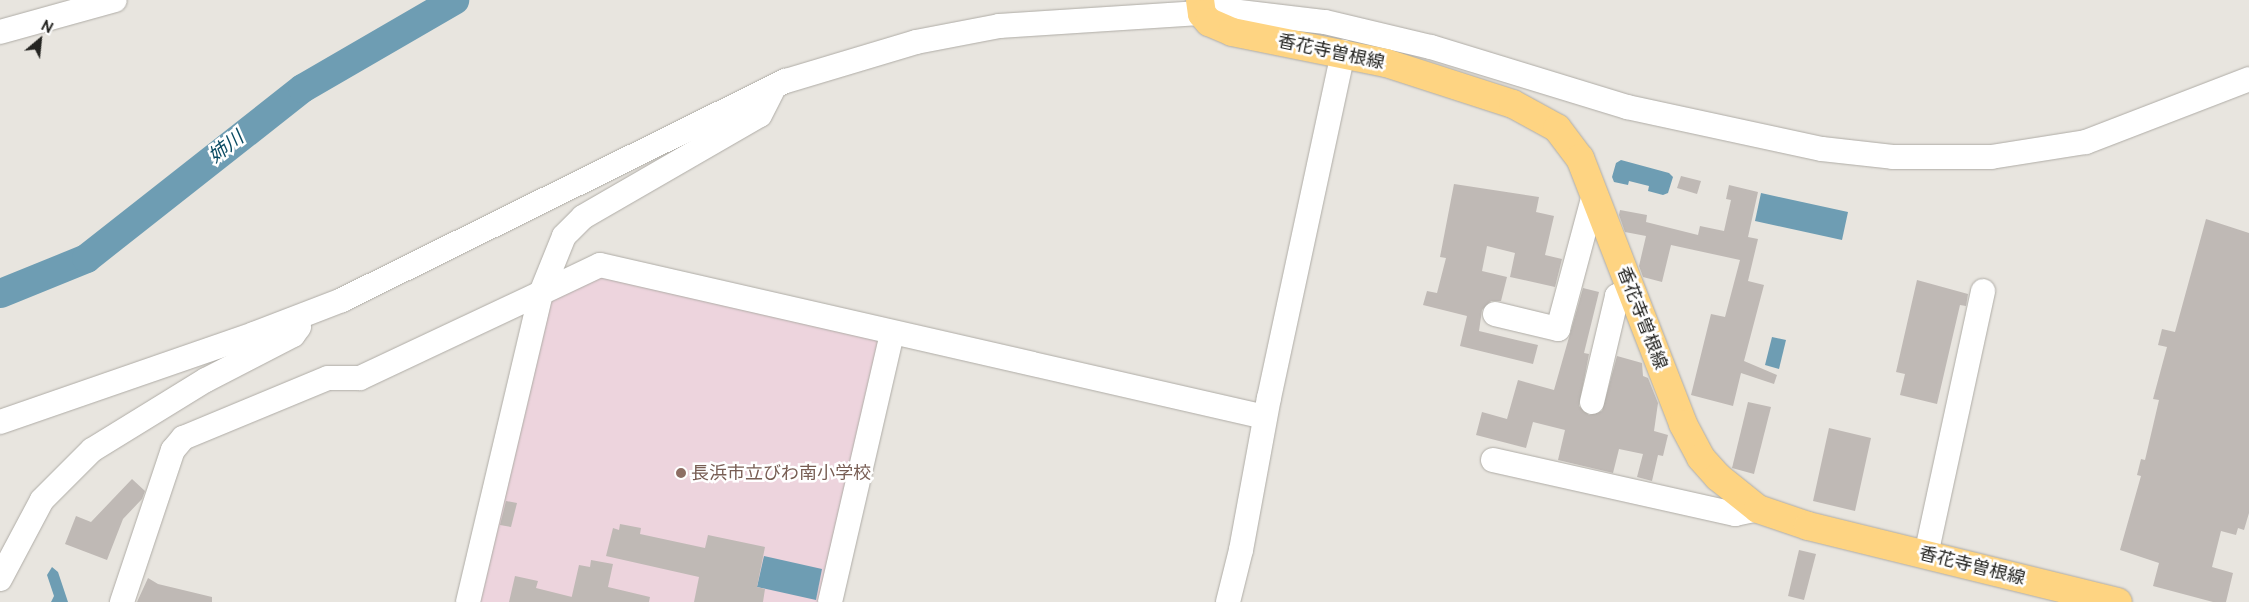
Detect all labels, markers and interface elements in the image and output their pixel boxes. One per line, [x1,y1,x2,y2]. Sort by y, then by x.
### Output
north arrow [15,15,65,65]
text: N [39,17,56,36]
street label: 香花寺曽根線 [1276,30,1386,74]
water label: 姉川 [204,126,248,168]
street label: 香花寺曽根線 [1613,264,1671,372]
place label: 長浜市立びわ南小学校 [691,462,871,484]
marker: 長浜市立びわ南小学校 [675,467,687,479]
street label: 香花寺曽根線 [1917,542,2027,590]

